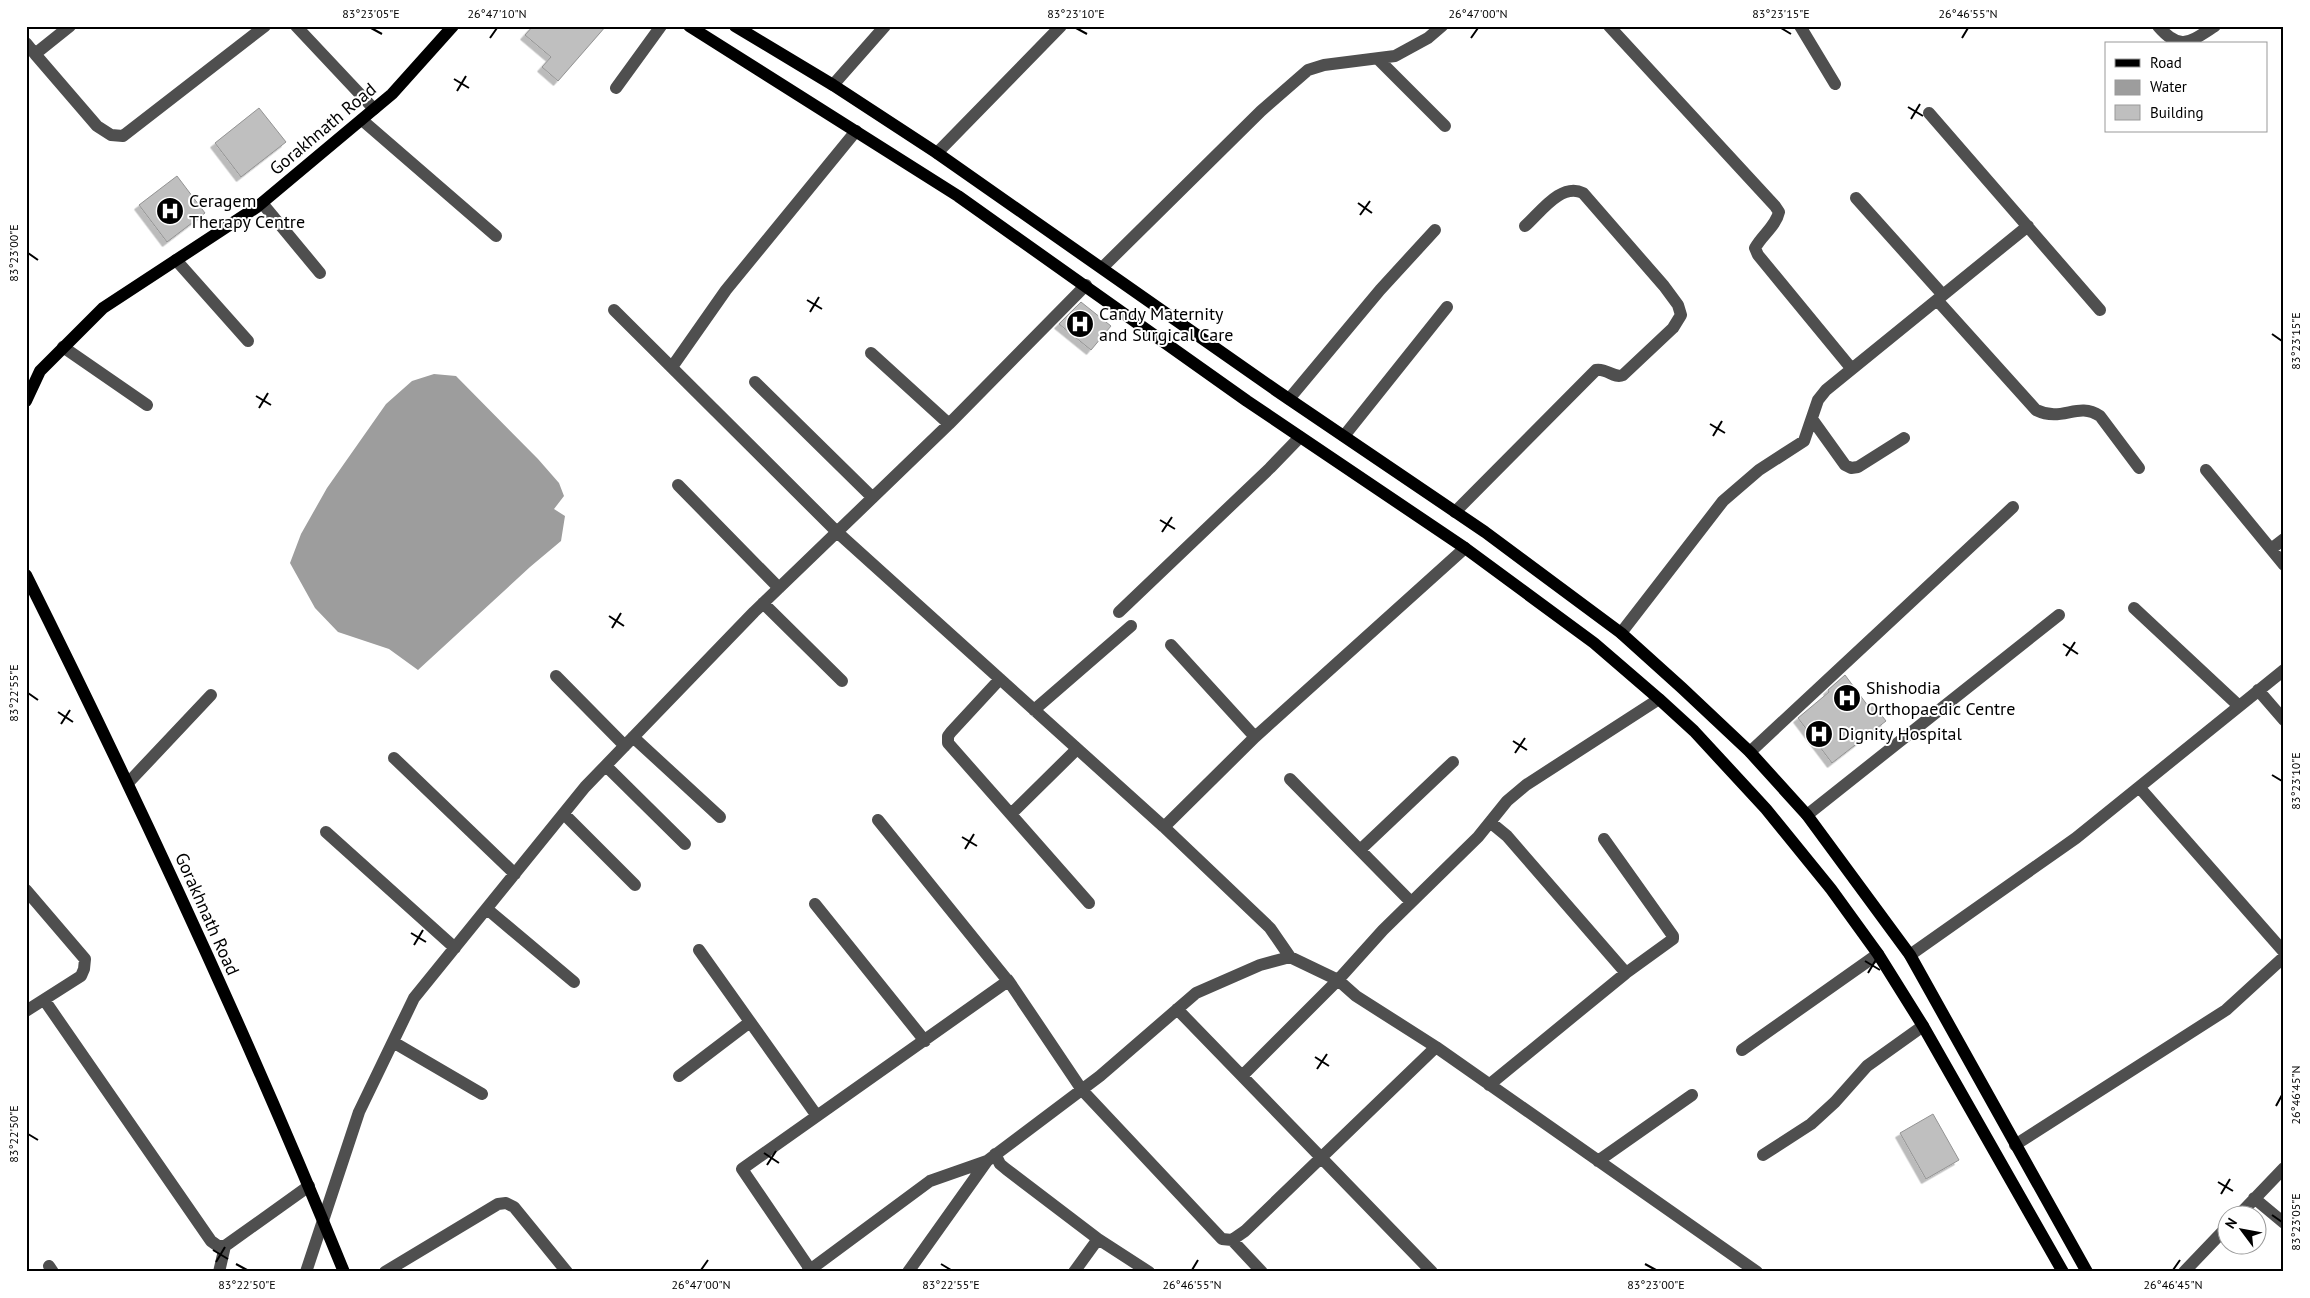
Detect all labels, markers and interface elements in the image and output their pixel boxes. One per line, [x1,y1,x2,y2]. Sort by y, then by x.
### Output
text: 83°23'05"E [342,6,400,21]
text: 26°47'10"N [467,6,527,21]
text: 83°23'10"E [1047,6,1105,21]
text: 26°47'00"N [1448,6,1508,21]
text: 83°23'15"E [1752,6,1810,21]
text: 26°46'55"N [1938,6,1998,21]
legend [2105,42,2268,132]
text: Road [2150,53,2182,72]
street label: Gorakhnath Road [265,77,381,180]
text: Water [2150,77,2187,96]
text: Building [2150,103,2204,122]
place label: Ceragem Therapy Centre [189,189,305,233]
hospital icon: Ceragem Therapy Centre [155,196,185,226]
text: 83°23'00"E [6,224,21,282]
place label: Candy Maternity and Surgical Care [1099,302,1233,346]
hospital icon: Candy Maternity and Surgical Care [1065,309,1095,339]
text: 83°23'15"E [2288,312,2303,370]
text: 83°22'55"E [6,664,21,722]
place label: Shishodia Orthopaedic Centre [1866,676,2015,720]
hospital icon: Shishodia Orthopaedic Centre [1832,683,1862,713]
hospital icon: Dignity Hospital [1804,719,1834,749]
place label: Dignity Hospital [1838,722,1962,745]
text: 83°23'10"E [2288,752,2303,810]
street label: Gorakhnath Road [170,849,245,979]
text: 26°46'45"N [2288,1065,2303,1125]
text: 83°22'50"E [6,1105,21,1163]
text: 83°23'05"E [2288,1193,2303,1251]
north arrow [2218,1206,2268,1256]
text: N [2221,1214,2241,1232]
text: 83°22'50"E [218,1277,276,1292]
text: 26°47'00"N [671,1277,731,1292]
text: 83°22'55"E [922,1277,980,1292]
text: 26°46'55"N [1162,1277,1222,1292]
text: 83°23'00"E [1627,1277,1685,1292]
text: 26°46'45"N [2143,1277,2203,1292]

